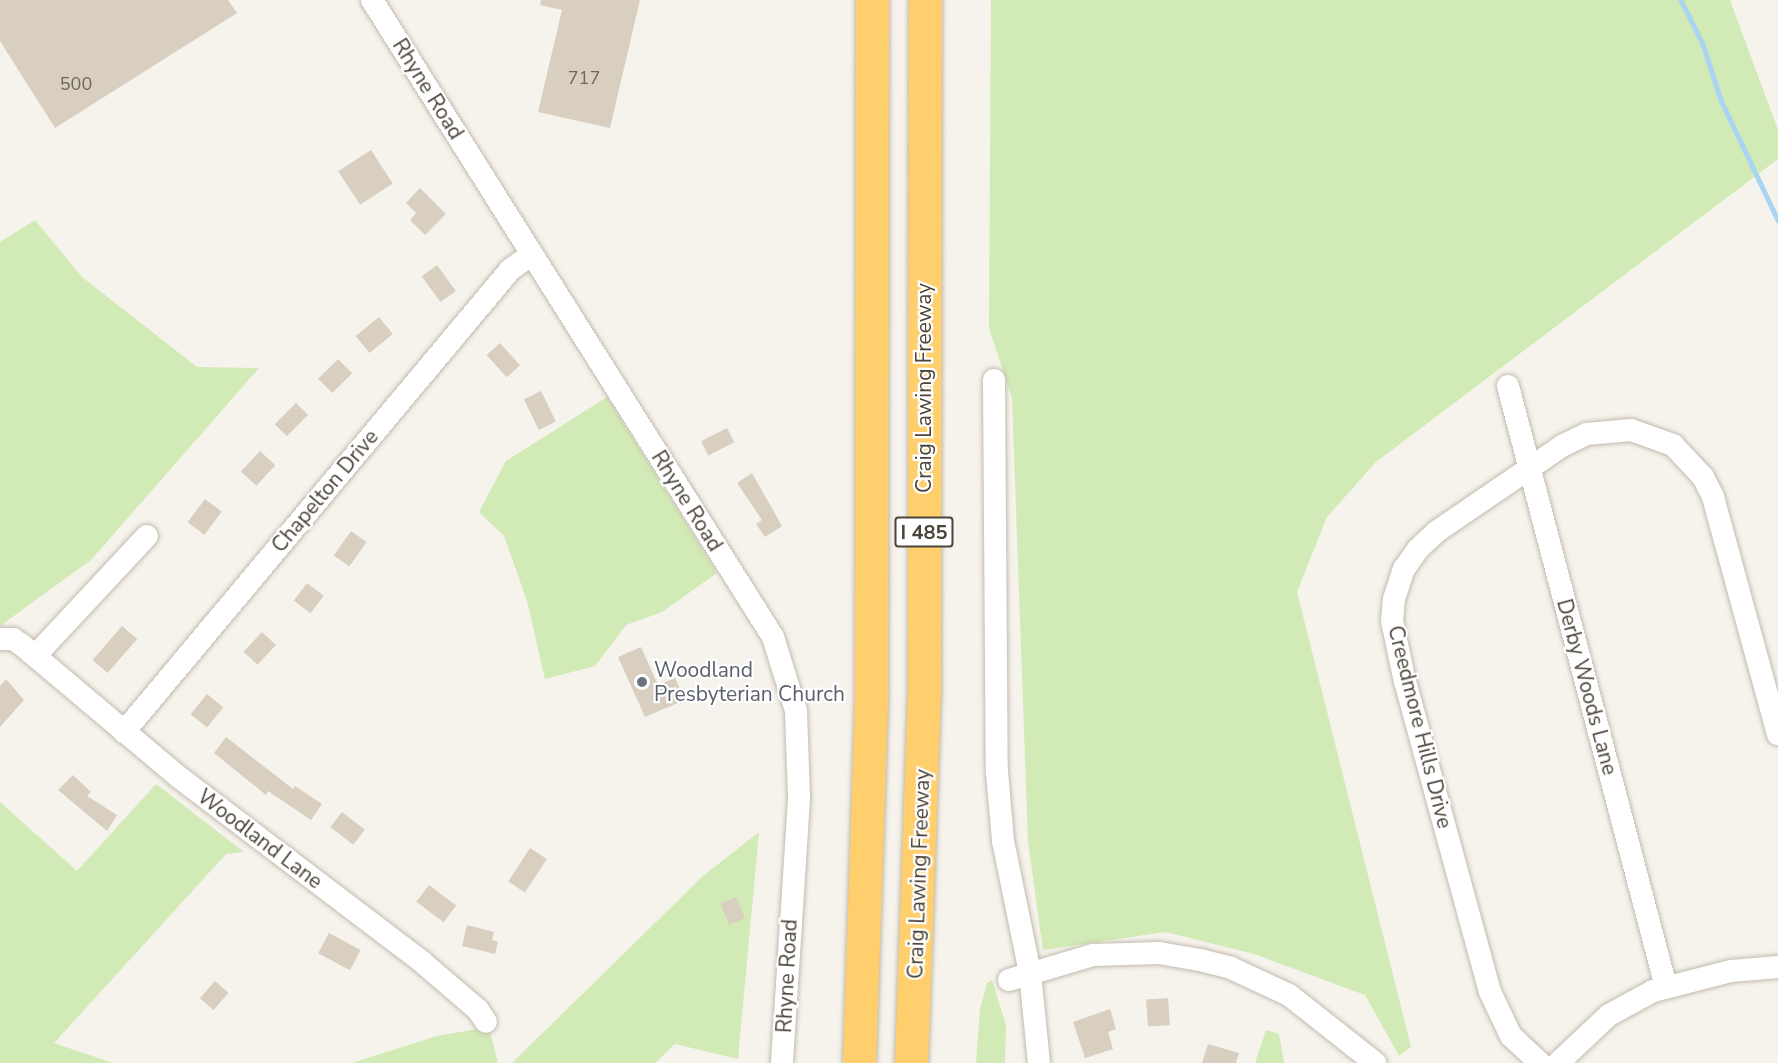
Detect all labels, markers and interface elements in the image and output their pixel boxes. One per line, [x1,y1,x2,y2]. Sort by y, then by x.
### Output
street label: Rhyne Road [387,34,469,144]
house number: 717 [568,67,600,89]
house number: 500 [60,73,92,95]
street label: Craig Lawing Freeway [911,283,937,493]
street label: Chapelton Drive [266,424,384,558]
street label: Rhyne Road [646,446,728,556]
road number: I 485 [894,515,954,549]
street label: Derby Woods Lane [1551,596,1623,778]
street label: Creedmore Hills Drive [1383,623,1457,831]
place label: Woodland Presbyterian Church [654,657,845,707]
marker: Woodland Presbyterian Church [635,675,649,689]
street label: Craig Lawing Freeway [903,769,935,979]
street label: Woodland Lane [193,784,327,894]
street label: Rhyne Road [771,918,803,1034]

